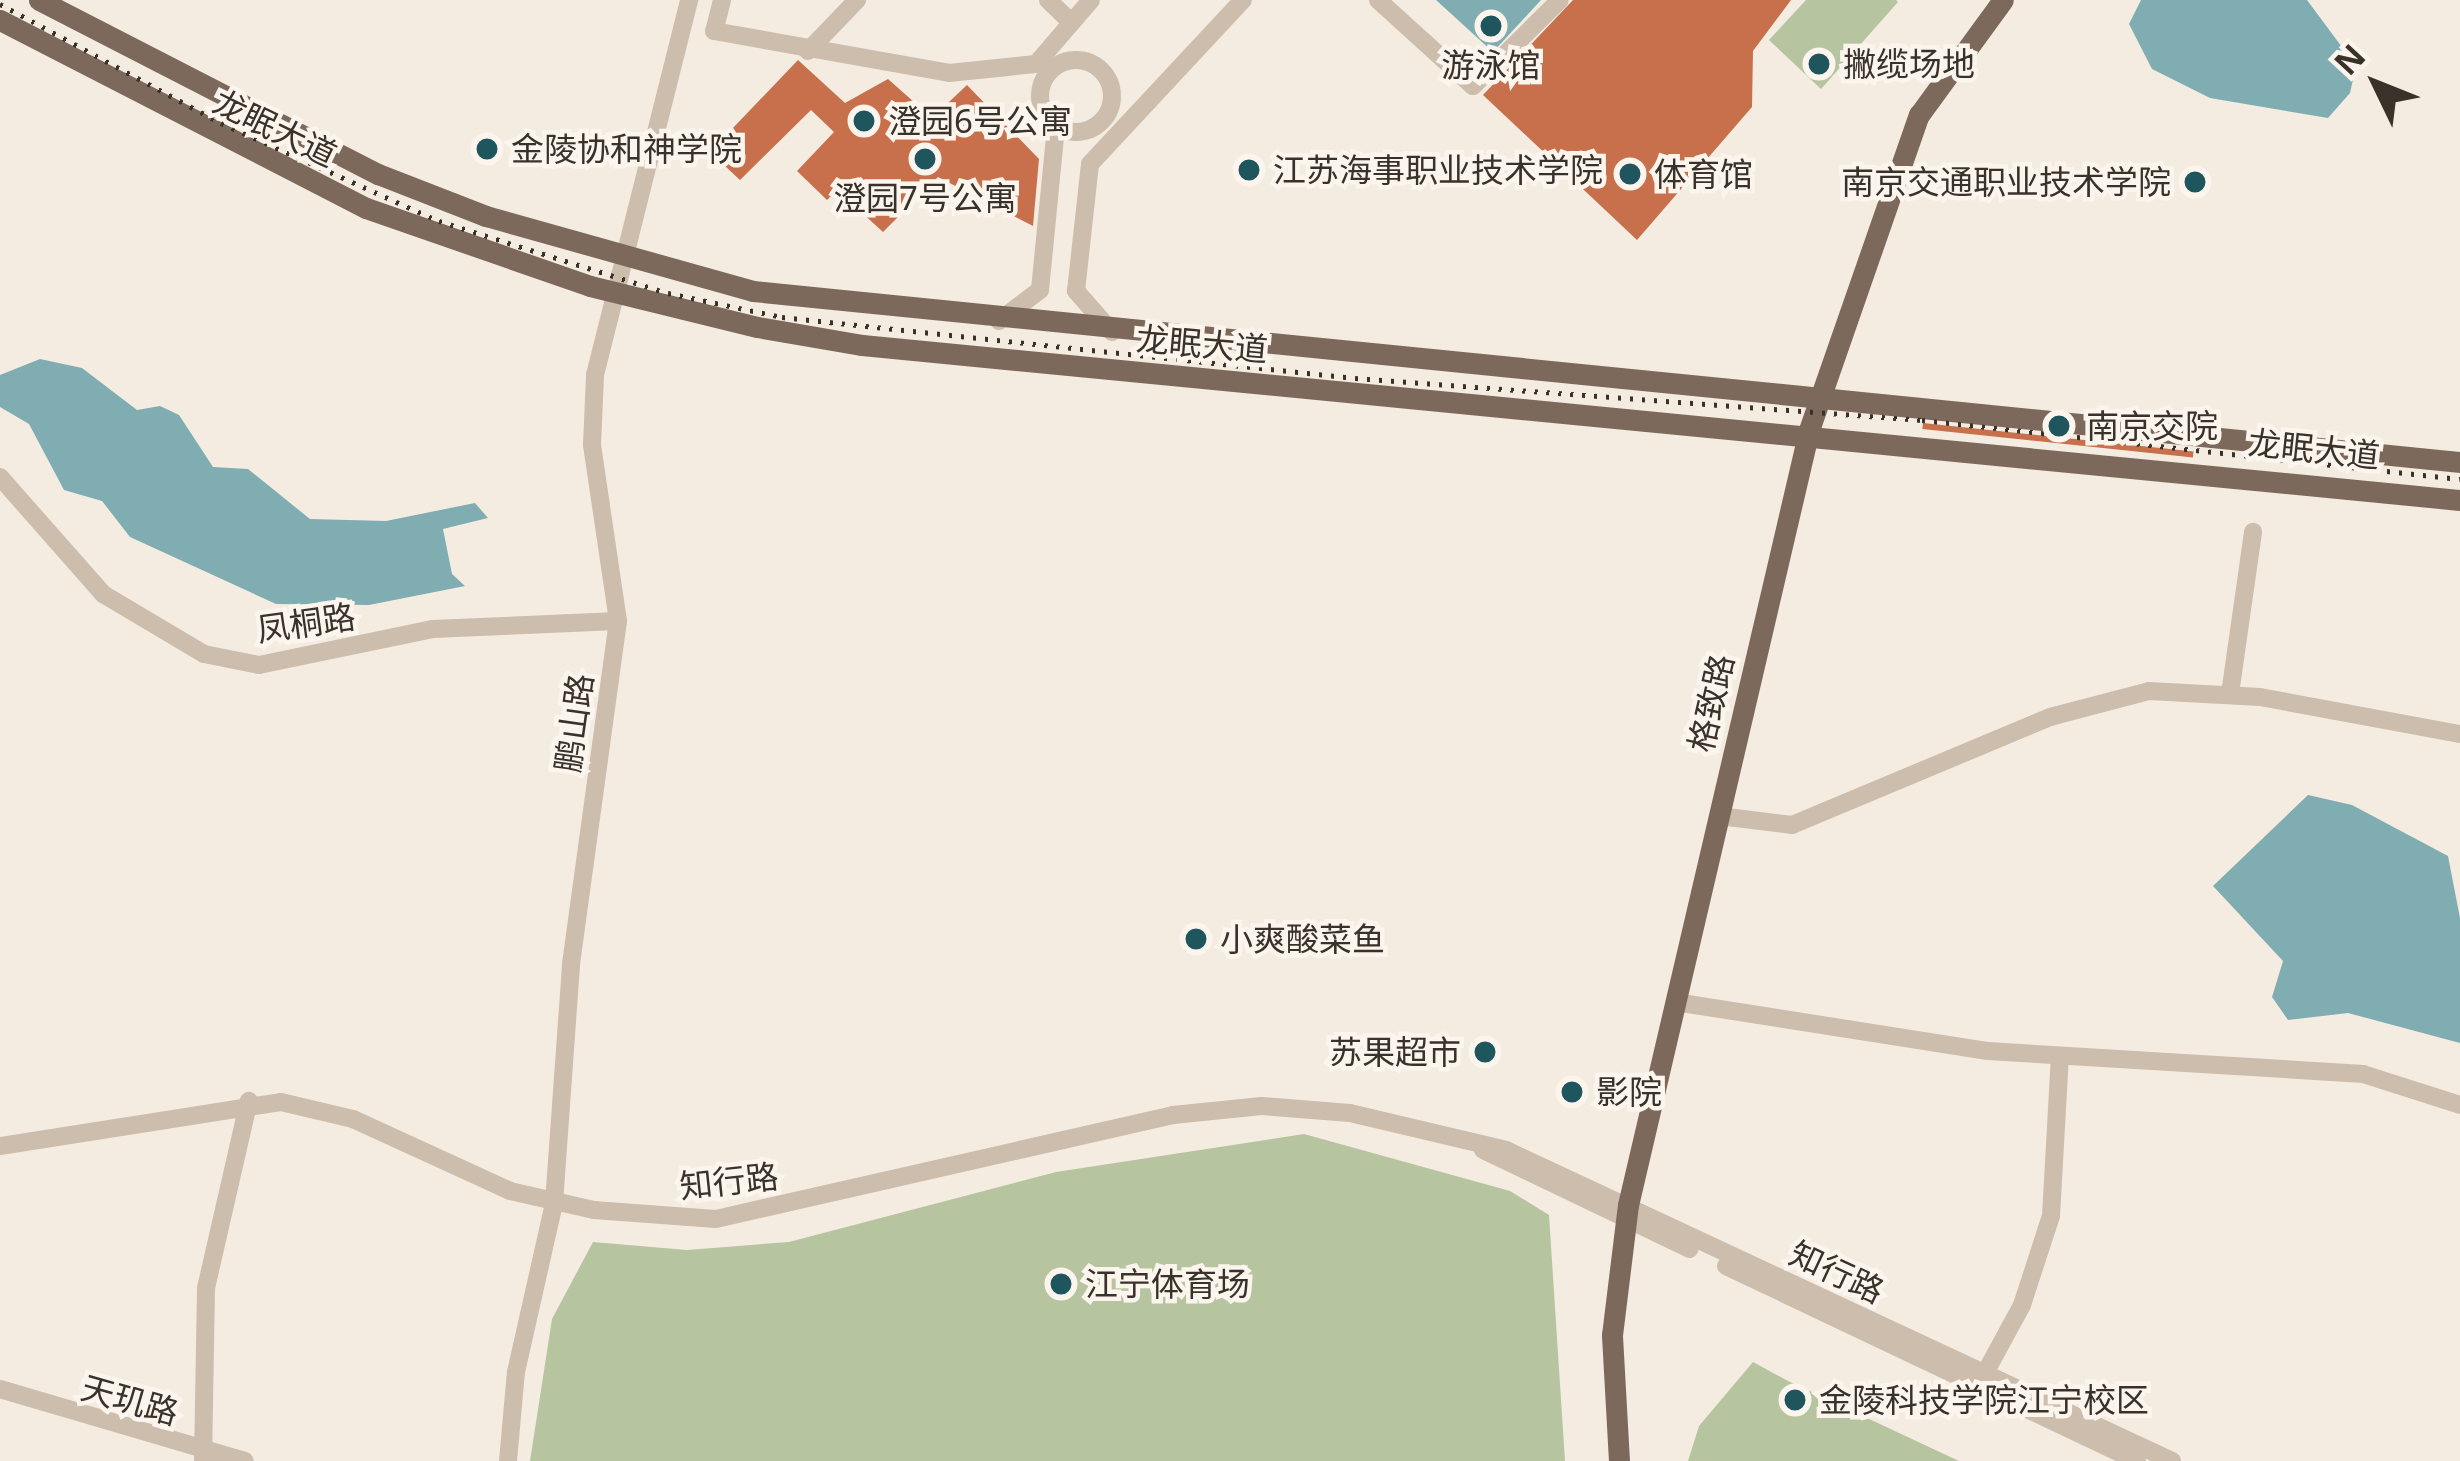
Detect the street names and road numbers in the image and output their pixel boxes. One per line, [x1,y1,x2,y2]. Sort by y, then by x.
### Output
street label: 龙眠大道 [207,81,343,175]
street label: 龙眠大道 [1135,319,1269,369]
street label: 龙眠大道 [2246,422,2382,476]
street label: 凤桐路 [254,597,358,649]
street label: 格致路 [1681,650,1741,756]
street label: 鹏山路 [548,671,600,775]
street label: 知行路 [678,1156,780,1206]
street label: 知行路 [1784,1233,1890,1311]
street label: 天玑路 [77,1367,183,1433]

